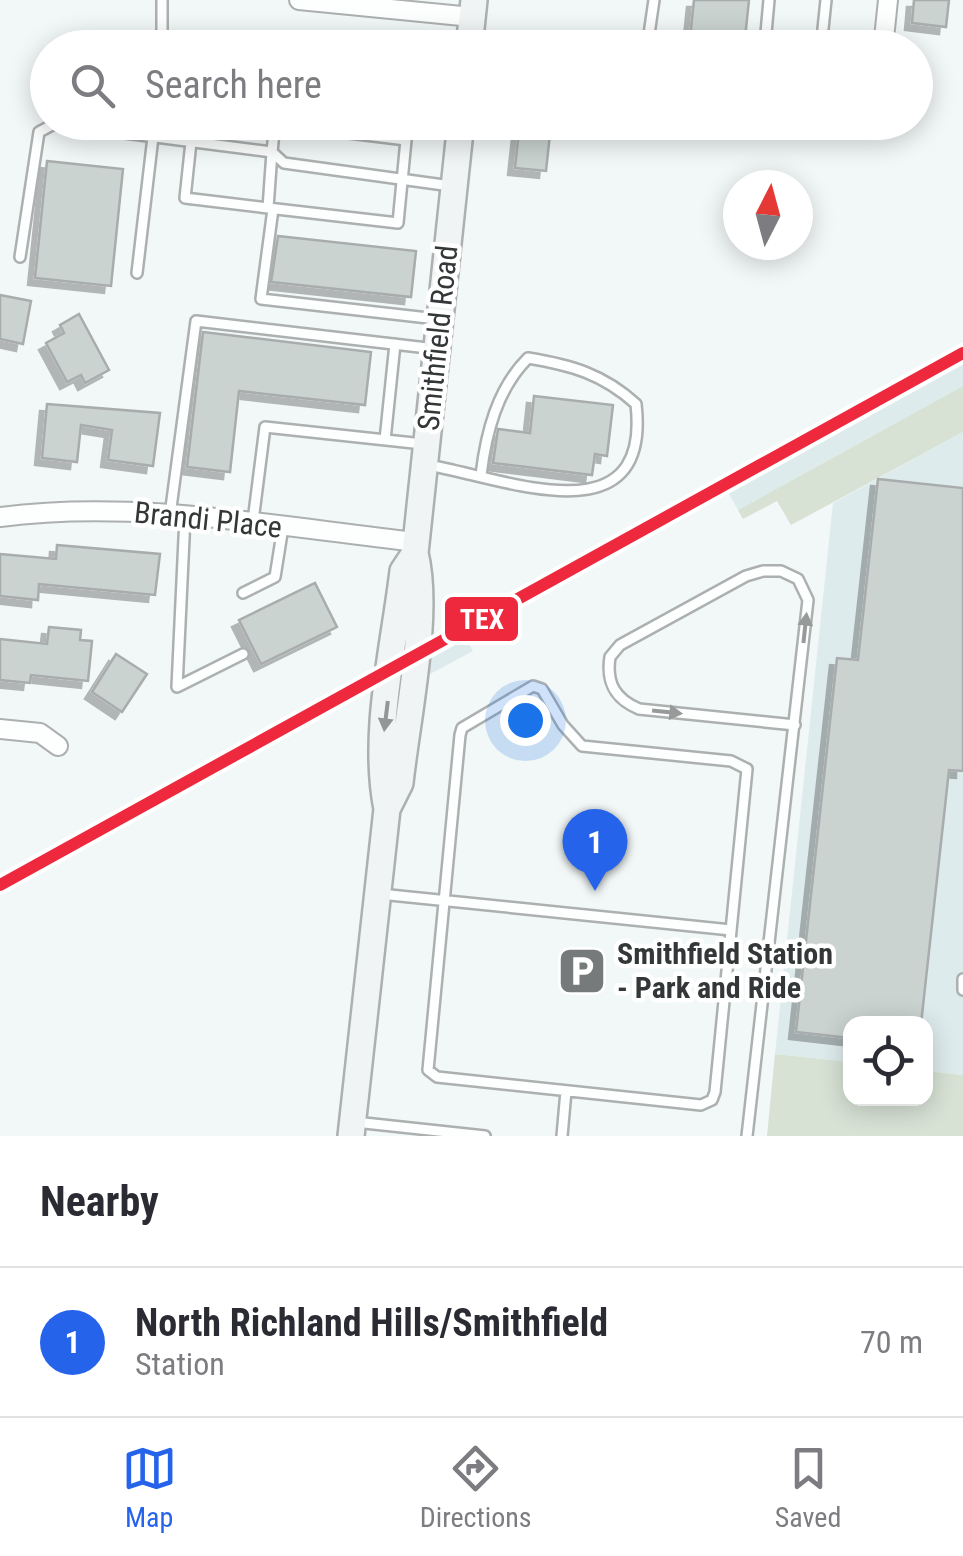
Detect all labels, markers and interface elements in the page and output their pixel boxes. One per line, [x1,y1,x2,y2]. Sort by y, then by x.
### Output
search box [30,30,933,140]
icon: search [65,58,120,113]
text: Search here [145,63,322,107]
north arrow [723,170,813,260]
street label: Smithfield Road [410,244,465,432]
street label: Brandi Place [132,494,284,545]
line badge: TEX [443,595,520,643]
text: TEX [460,603,505,636]
one-way arrow [797,612,813,644]
your location [500,695,551,746]
one-way arrow [378,701,394,732]
one-way arrow [651,704,683,720]
pin: 1 [562,808,628,891]
place label: Smithfield Station - Park and Ride [617,936,833,1005]
parking icon: Smithfield Station - Park and Ride [556,945,608,997]
map controls [843,1016,933,1106]
button: locate [843,1016,933,1106]
text: Nearby [40,1177,159,1226]
text: North Richland Hills/Smithfield [135,1301,608,1345]
text: 1 [64,1323,81,1361]
text: 70 m [860,1323,923,1361]
text: Station [135,1345,225,1383]
tab: Map [122,1441,177,1534]
tab: Directions [420,1441,532,1534]
tab: Saved [775,1441,841,1534]

